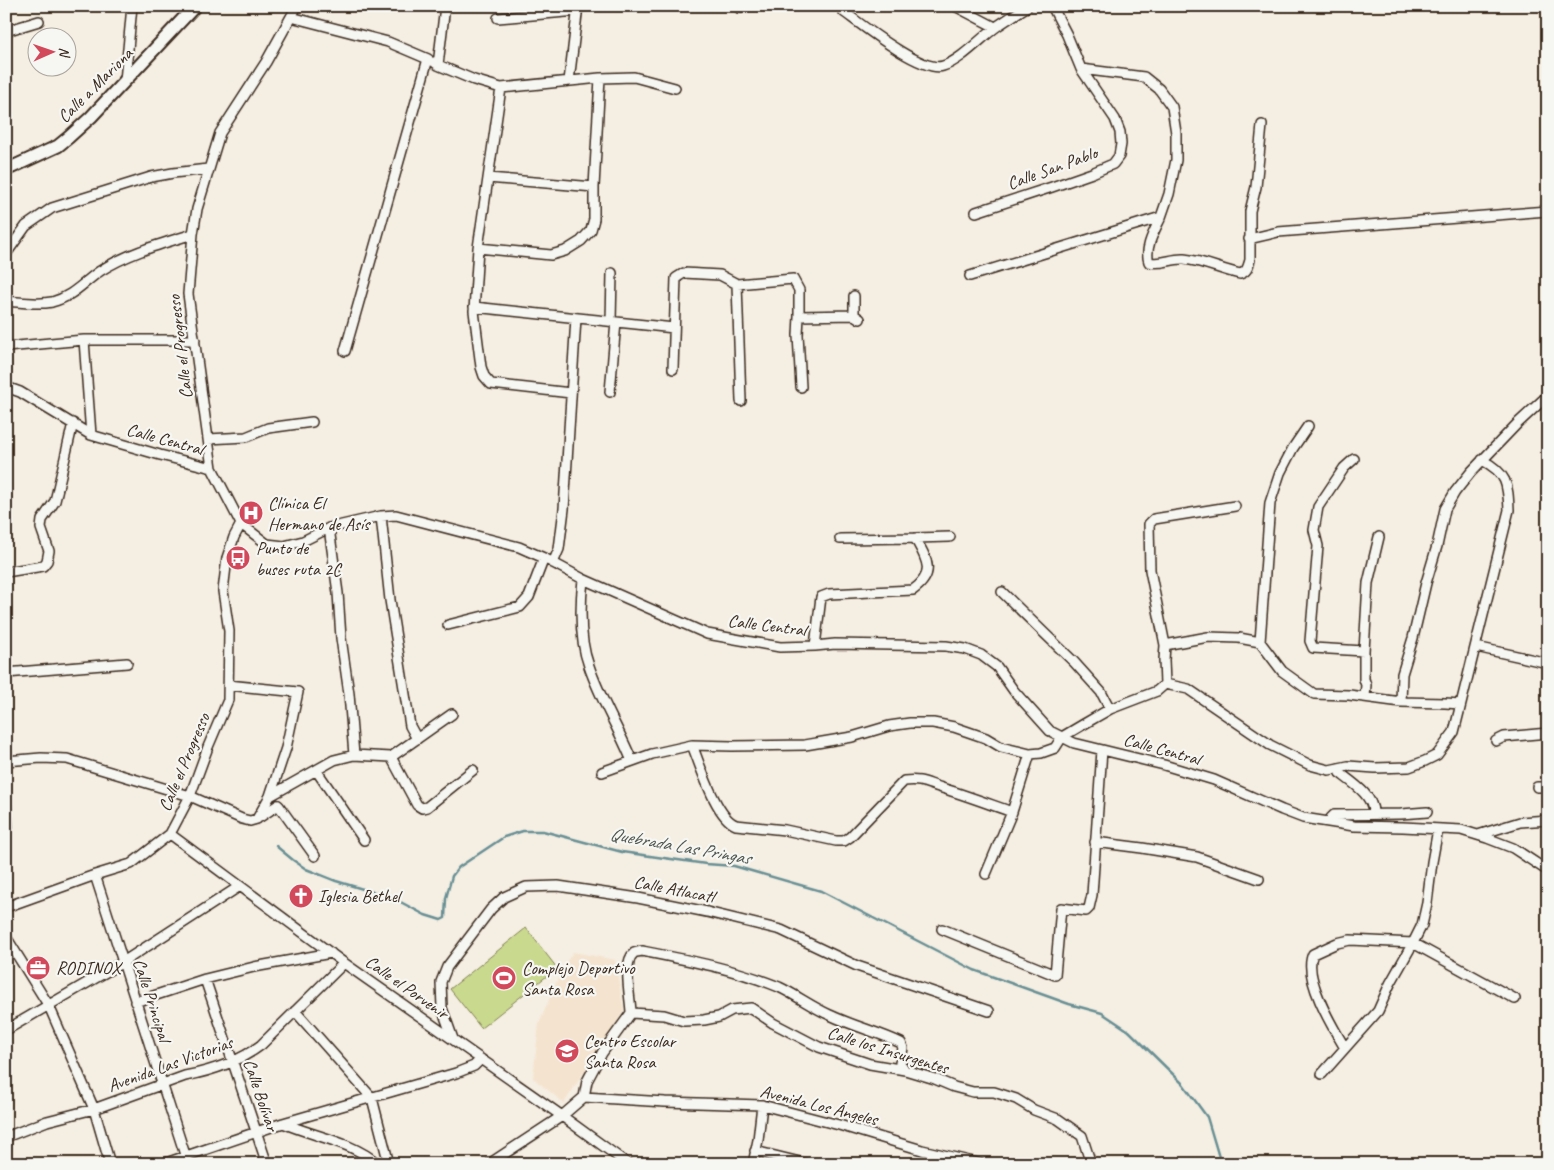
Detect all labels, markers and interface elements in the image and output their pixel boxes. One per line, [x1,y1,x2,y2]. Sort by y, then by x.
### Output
north arrow [28,28,78,78]
street label: Calle a Mariona [53,42,138,127]
text: N [56,47,73,59]
street label: Calle San Pablo [1004,141,1102,194]
street label: Calle el Progresso [163,292,197,400]
street label: Calle Central [124,418,209,461]
place label: Clínica El Hermano de Asís [268,492,371,535]
hospital icon: Clínica El Hermano de Asís [238,500,264,526]
place label: Punto de buses ruta 2C [256,537,343,580]
bus stop icon: Punto de buses ruta 2C [225,545,251,571]
street label: Calle Central [727,609,810,641]
street label: Calle el Progresso [153,708,215,814]
street label: Calle Central [1121,728,1206,771]
water label: Quebrada Las Pringas [608,822,755,871]
street label: Calle Atlacatl [632,870,719,908]
church icon: Iglesia Bethel [288,883,314,909]
place label: Iglesia Bethel [318,885,403,907]
street label: Calle el Porvenir [361,950,455,1025]
office icon: RODINOX [25,955,51,981]
street label: Calle Principal [128,956,177,1047]
place label: RODINOX [56,957,123,979]
place label: Complejo Deportivo Santa Rosa [522,957,636,1000]
sports icon: Complejo Deportivo Santa Rosa [491,965,517,991]
street label: Calle los Insurgentes [825,1021,953,1079]
place label: Centro Escolar Santa Rosa [584,1030,678,1073]
street label: Avenida Las Victorias [105,1031,237,1097]
school or university icon: Centro Escolar Santa Rosa [554,1038,580,1064]
street label: Calle Bolívar [238,1056,284,1135]
street label: Avenida Los Ángeles [758,1080,882,1131]

